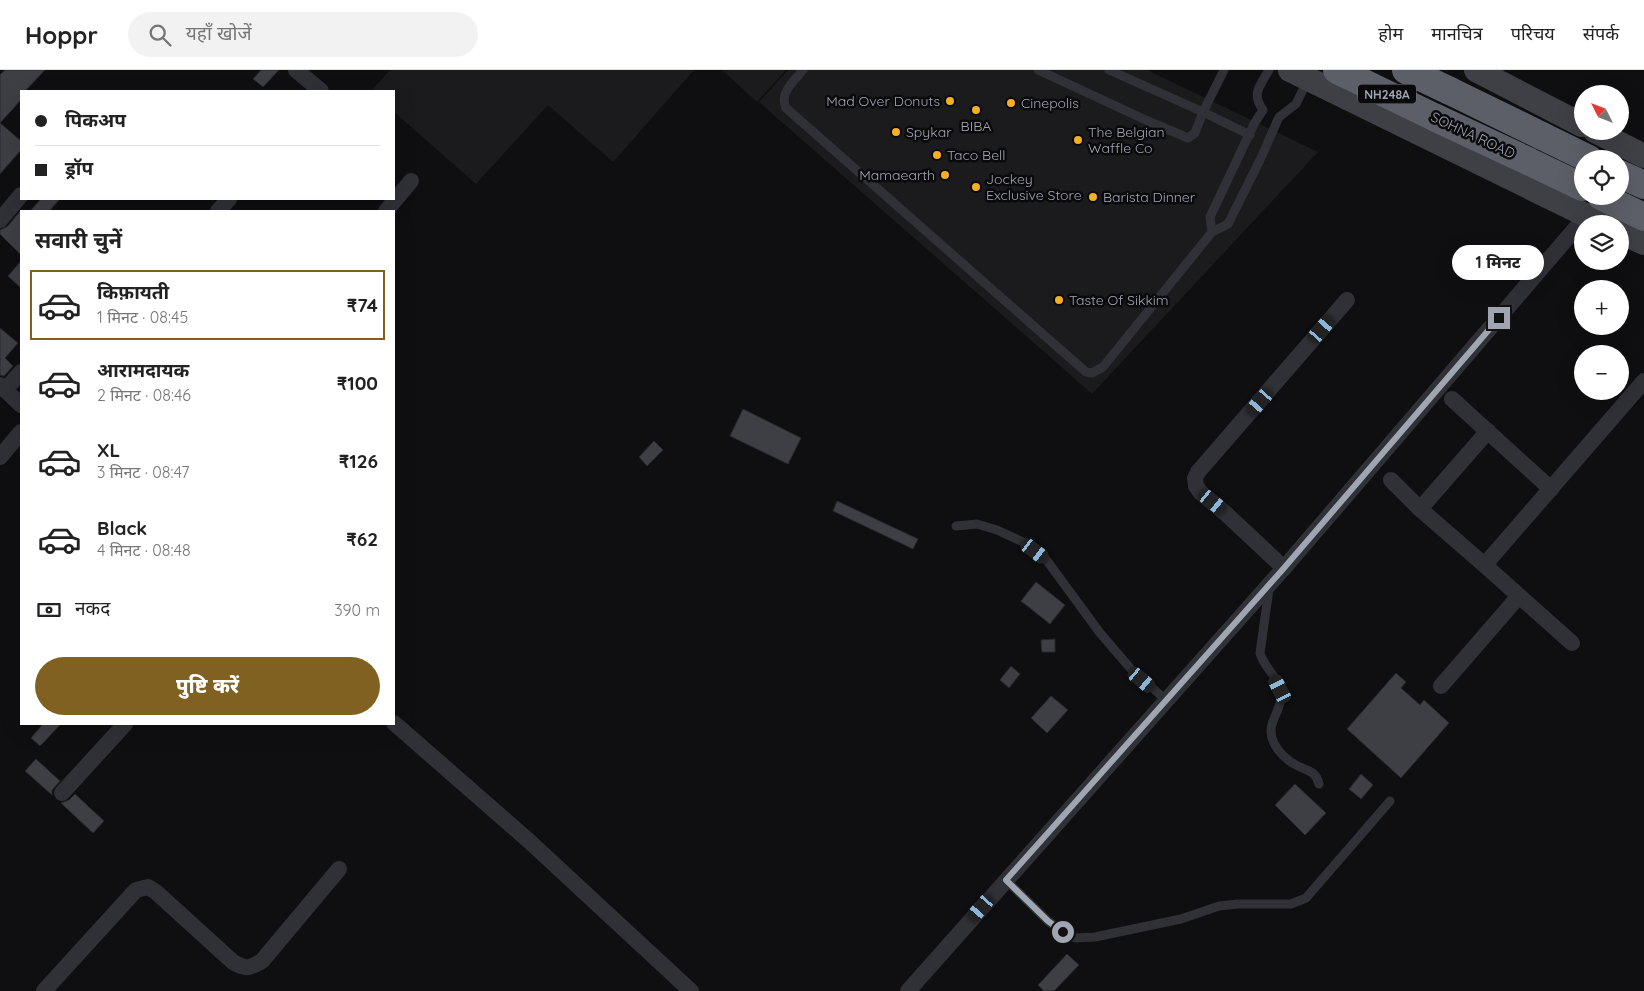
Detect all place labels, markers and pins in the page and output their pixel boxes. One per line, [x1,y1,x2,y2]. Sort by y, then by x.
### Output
place label: Mad Over Donuts [826,92,940,110]
place label: Cinepolis [1021,94,1079,112]
marker: Mad Over Donuts [944,95,956,107]
marker: Cinepolis [1005,97,1017,109]
marker: BIBA [970,104,982,116]
place label: BIBA [961,117,991,135]
place label: Spykar [906,123,952,141]
place label: The Belgian Waffle Co [1088,123,1165,157]
marker: Spykar [890,126,902,138]
marker: The Belgian Waffle Co [1072,134,1084,146]
place label: Taco Bell [947,146,1006,164]
marker: Taco Bell [931,149,943,161]
place label: Mamaearth [859,166,935,184]
marker: Mamaearth [939,169,951,181]
place label: Jockey Exclusive Store [986,170,1082,204]
marker: Jockey Exclusive Store [970,181,982,193]
place label: Barista Dinner [1103,188,1196,206]
marker: Barista Dinner [1087,191,1099,203]
place label: Taste Of Sikkim [1069,291,1169,309]
marker: Taste Of Sikkim [1053,294,1065,306]

